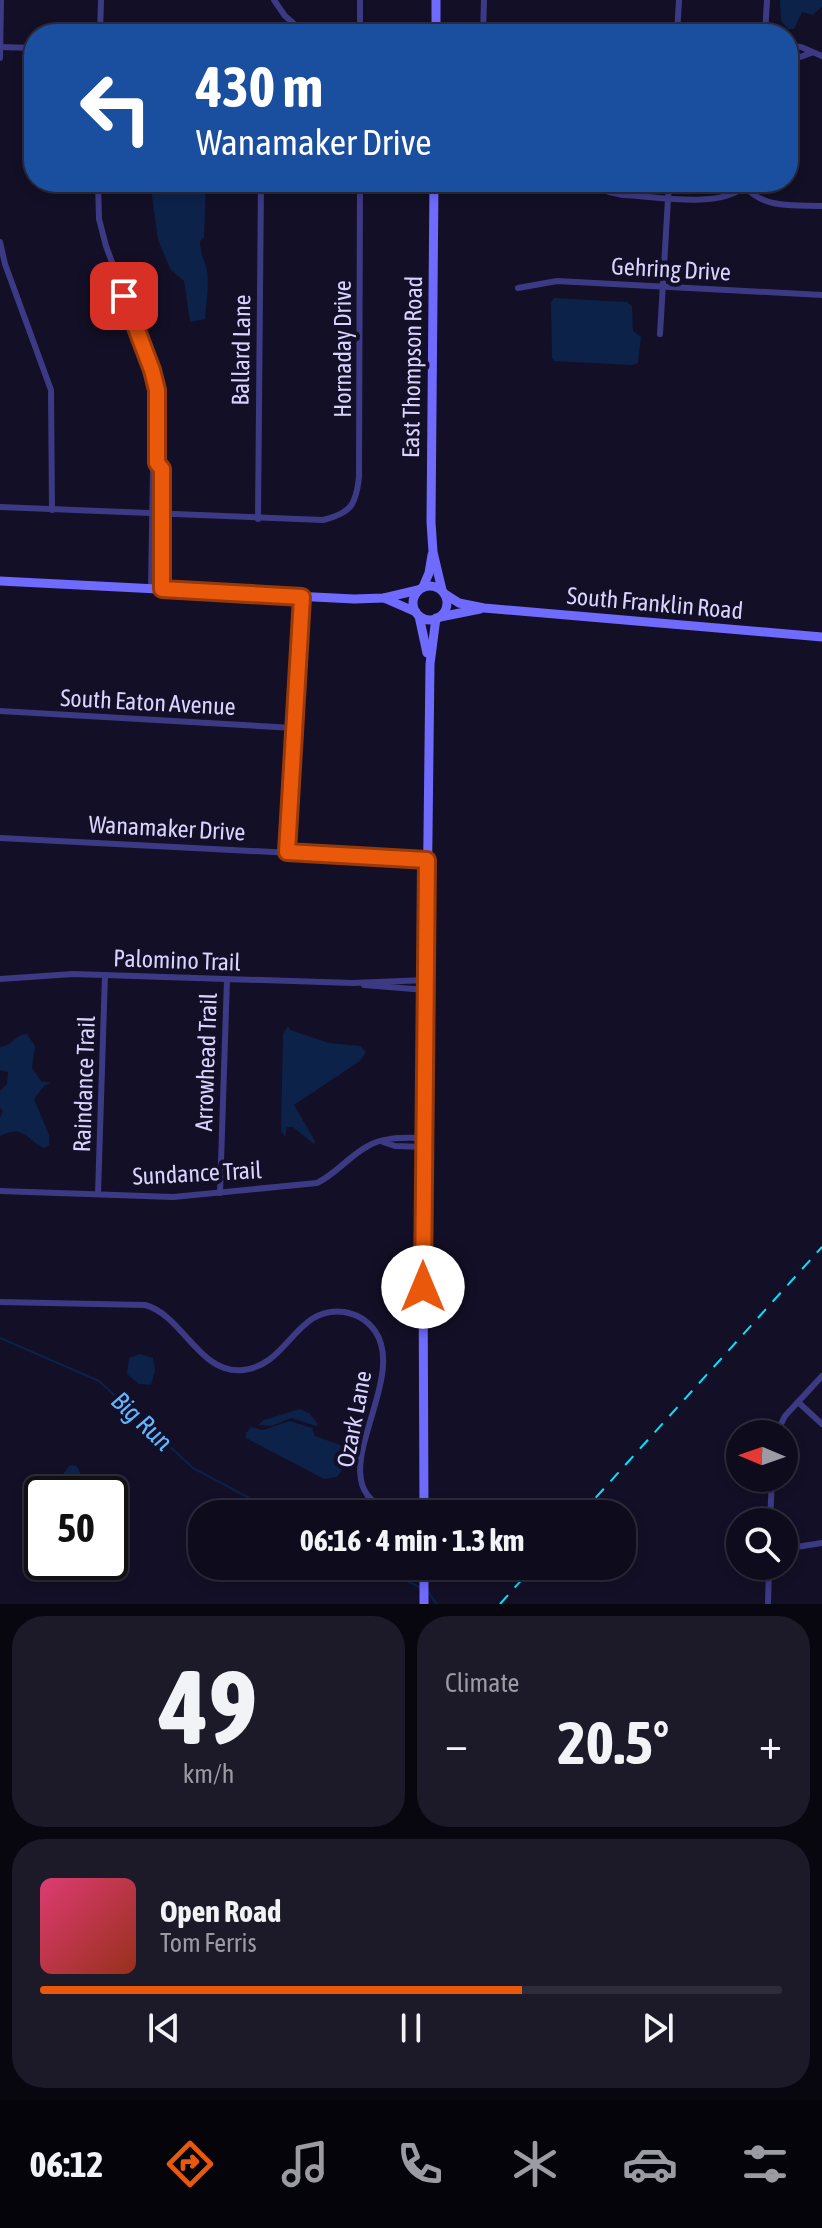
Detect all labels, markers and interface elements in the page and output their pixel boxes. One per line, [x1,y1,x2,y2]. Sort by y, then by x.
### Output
text: 430 m [196,55,323,119]
icon: left [64,56,168,160]
text: Wanamaker Drive [196,121,432,163]
street label: Gehring Drive [611,252,731,286]
pin [90,262,158,330]
icon: arrive [102,274,146,318]
street label: East Thompson Road [397,276,427,458]
street label: Hornaday Drive [329,280,356,418]
street label: Ballard Lane [227,294,255,406]
street label: South Franklin Road [566,582,744,624]
street label: South Eaton Avenue [60,684,236,720]
street label: Wanamaker Drive [88,810,246,846]
street label: Palomino Trail [113,944,242,976]
street label: Arrowhead Trail [190,992,222,1132]
street label: Raindance Trail [68,1015,100,1153]
street label: Sundance Trail [132,1156,263,1190]
position arrow [381,1245,465,1329]
street label: Ozark Lane [331,1368,377,1470]
water label: Big Run [105,1385,179,1457]
north arrow [726,1420,798,1492]
map controls [726,1420,798,1580]
speed limit sign: 50 [24,1476,128,1580]
button: search [726,1508,798,1580]
text: 06:16 · 4 min · 1.3 km [300,1523,524,1557]
text: 49 [160,1647,257,1766]
text: Climate [445,1668,519,1698]
text: 20.5° [558,1708,669,1777]
text: − [445,1718,468,1768]
text: + [759,1718,782,1768]
text: km/h [183,1759,234,1789]
text: Open Road [160,1894,281,1928]
text: Tom Ferris [160,1928,257,1958]
icon: previous [142,2006,186,2050]
icon: pause [389,2006,433,2050]
icon: next [636,2006,680,2050]
icon: directions [162,2136,218,2192]
icon: music [277,2136,333,2192]
icon: phone [392,2136,448,2192]
icon: climate [507,2136,563,2192]
icon: car [622,2136,678,2192]
icon: filters [737,2136,793,2192]
text: 06:12 [29,2143,104,2185]

